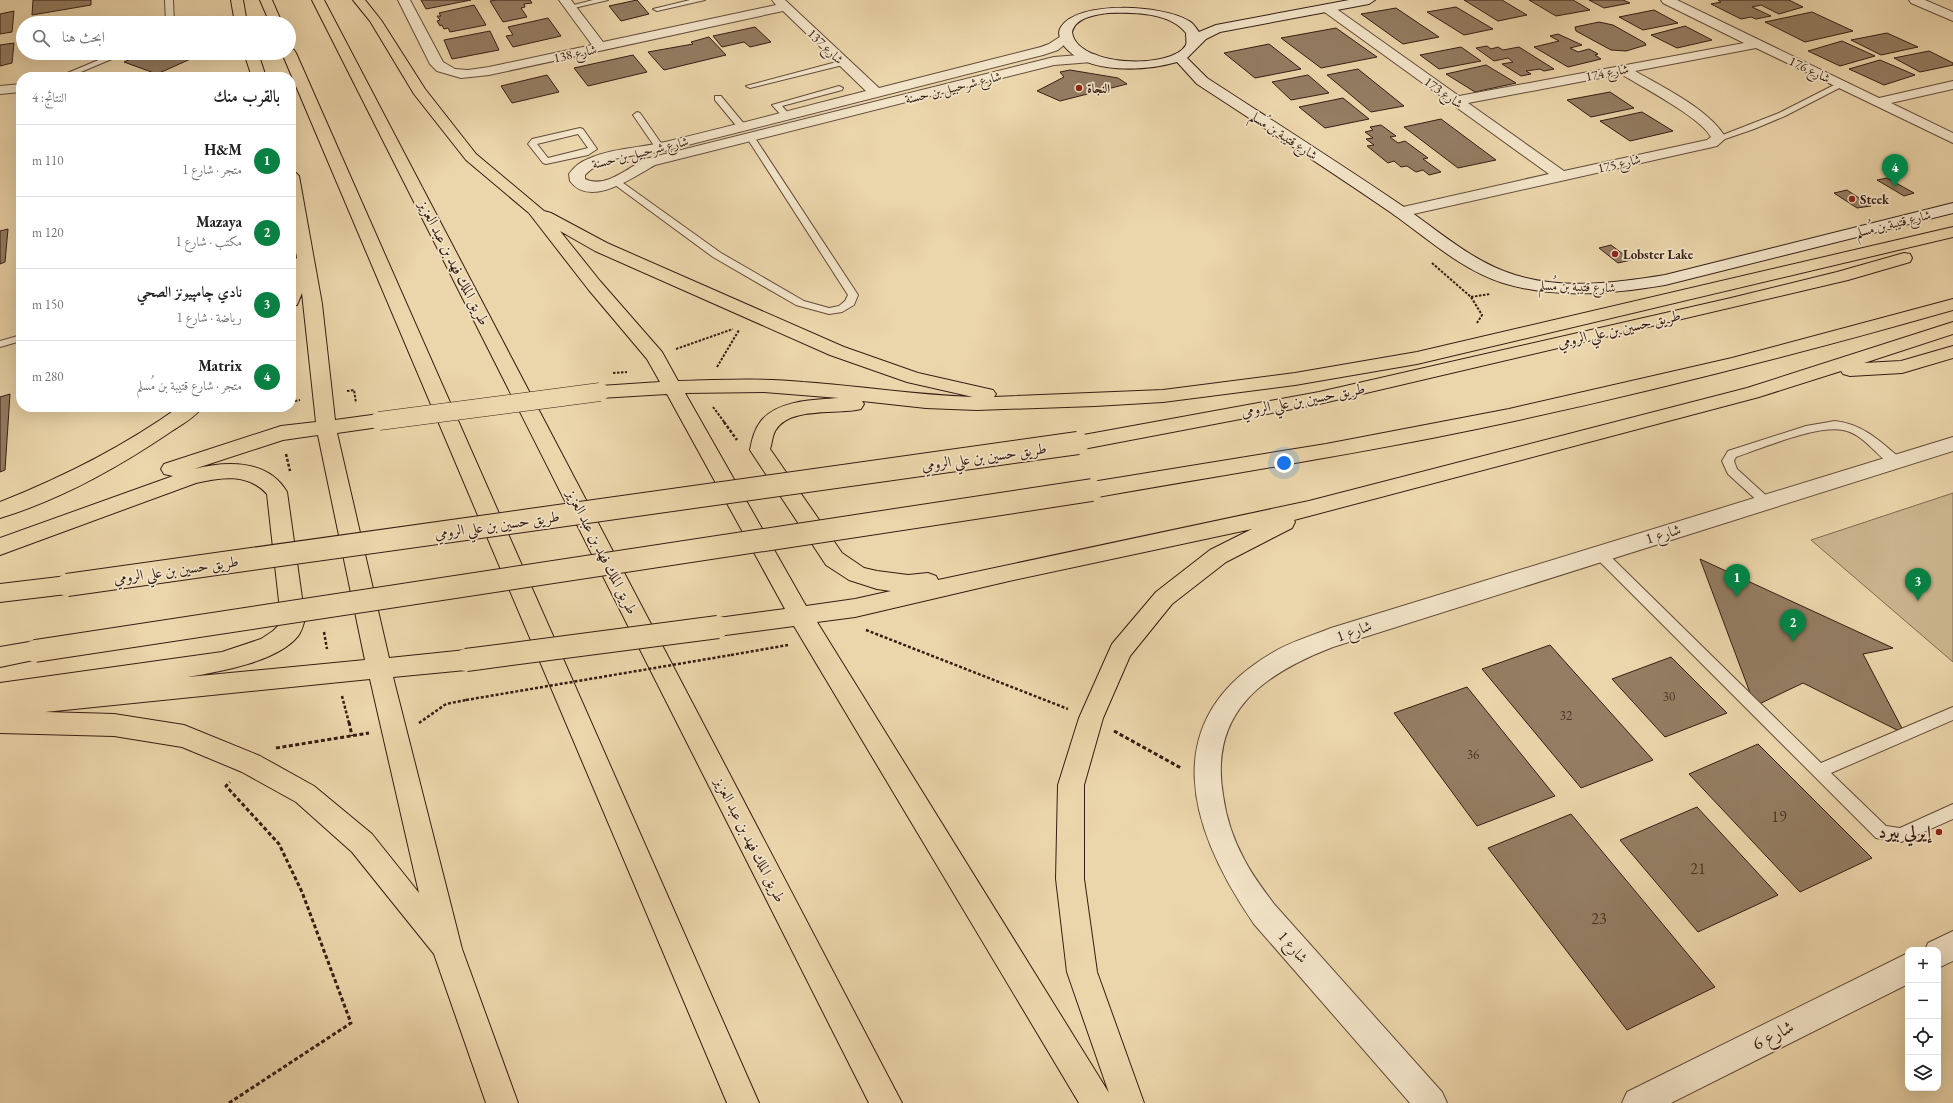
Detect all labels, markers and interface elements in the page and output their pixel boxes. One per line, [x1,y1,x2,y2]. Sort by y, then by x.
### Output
search box [16,16,296,60]
street label: شارع 137 [802,25,847,70]
icon: search [30,27,52,49]
text: ابحث هنا [62,27,105,46]
street label: شارع 138 [552,41,599,69]
street label: شارع 176 [1785,52,1833,89]
street label: شارع 174 [1584,60,1631,88]
street label: شارع شرحبيل بن حسنة [903,67,1004,111]
street label: شارع 173 [1419,73,1466,115]
place label: النجاة [1087,80,1110,97]
marker: النجاة [1074,83,1084,93]
text: بالقرب منك [213,85,280,107]
text: النتائج: 4 [32,89,67,106]
street label: شارع قتيبة بن مُسلم [1244,106,1322,168]
street label: شارع شرحبيل بن حسنة [590,132,691,176]
text: H&M [204,140,242,159]
street label: شارع 175 [1596,150,1643,180]
text: 110 m [32,152,63,169]
text: 1 [264,152,270,169]
pin: 4 [1882,154,1908,187]
text: متجر · شارع 1 [182,161,242,178]
place label: Steek [1860,191,1890,208]
marker: Steek [1847,194,1857,204]
street label: طريق الملك فهد بن عبد العزيز [413,195,494,329]
street label: شارع قتيبة بن مُسلم [1853,204,1934,246]
text: Mazaya [196,212,242,231]
text: 120 m [32,224,63,241]
text: 2 [264,224,270,241]
text: مكتب · شارع 1 [175,233,242,250]
place label: Lobster Lake [1623,246,1694,263]
marker: Lobster Lake [1610,249,1620,259]
street label: شارع قتيبة بن مُسلم [1538,275,1616,301]
text: نادي چامپيونز الصحي [137,282,242,301]
text: 150 m [32,296,63,313]
text: 3 [264,296,270,313]
street label: طريق حسين بن علي الرومي [1555,305,1684,357]
text: رياضة · شارع 1 [177,309,242,326]
text: Matrix [198,356,242,375]
text: 280 m [32,368,63,385]
text: 4 [264,368,270,385]
text: متجر · شارع قتيبة بن مُسلم [137,377,242,394]
street label: طريق حسين بن علي الرومي [1239,378,1368,426]
street label: طريق حسين بن علي الرومي [920,438,1048,480]
your location [1274,453,1294,473]
street label: طريق الملك فهد بن عبد العزيز [561,484,642,618]
street label: طريق حسين بن علي الرومي [433,506,561,548]
street label: شارع 1 [1643,519,1684,552]
street label: طريق حسين بن علي الرومي [112,551,240,593]
pin: 1 [1724,564,1750,597]
pin: 3 [1905,568,1931,601]
pin: 2 [1780,609,1806,642]
street label: شارع 1 [1334,616,1375,649]
house number: 30 [1663,688,1675,705]
house number: 32 [1560,707,1573,724]
house number: 36 [1467,746,1479,763]
street label: طريق الملك فهد بن عبد العزيز [709,772,790,906]
house number: 19 [1771,806,1787,827]
place label: إيرلي بيرد [1878,820,1933,847]
marker: إيرلي بيرد [1934,827,1944,837]
house number: 21 [1690,858,1706,879]
house number: 23 [1591,908,1607,929]
street label: شارع 1 [1271,927,1312,969]
map controls [1905,947,1941,1091]
button: + [1905,947,1941,983]
button: − [1905,983,1941,1019]
street label: شارع 6 [1748,1014,1799,1058]
button: locate [1905,1019,1941,1055]
button: layers [1905,1055,1941,1091]

